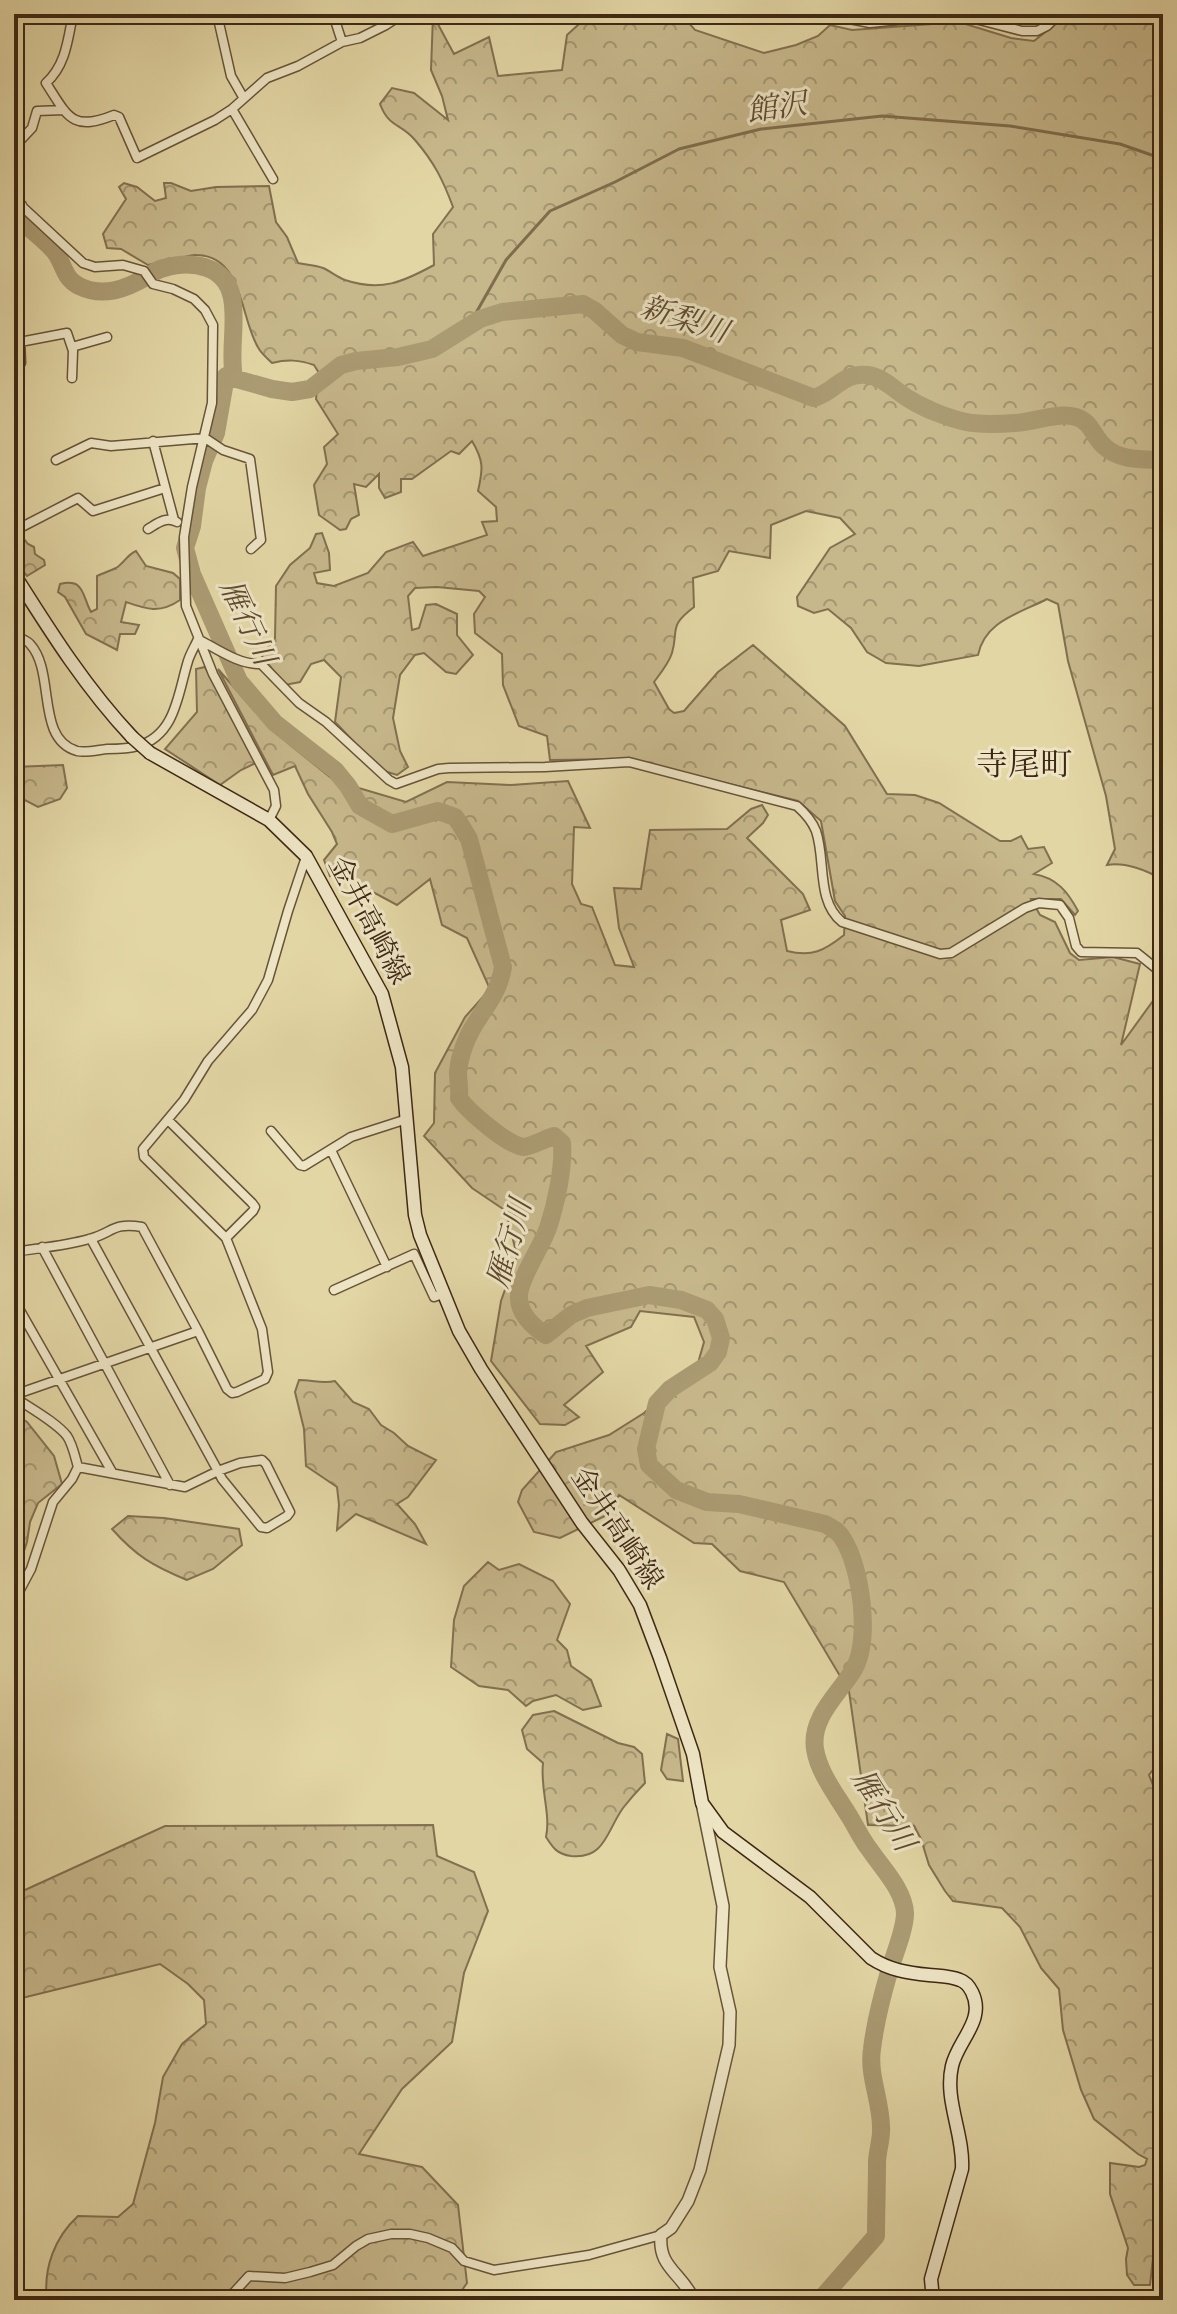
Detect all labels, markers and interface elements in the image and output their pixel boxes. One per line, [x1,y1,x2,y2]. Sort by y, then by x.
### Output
water label: 館沢 [745,85,813,132]
water label: 新梨川 [635,289,736,354]
water label: 雁行川 [210,574,284,675]
district label: 寺尾町 [976,746,1072,787]
street label: 金井高崎線 [320,851,416,991]
water label: 雁行川 [480,1193,542,1292]
street label: 金井高崎線 [562,1461,670,1597]
water label: 雁行川 [842,1763,924,1862]

